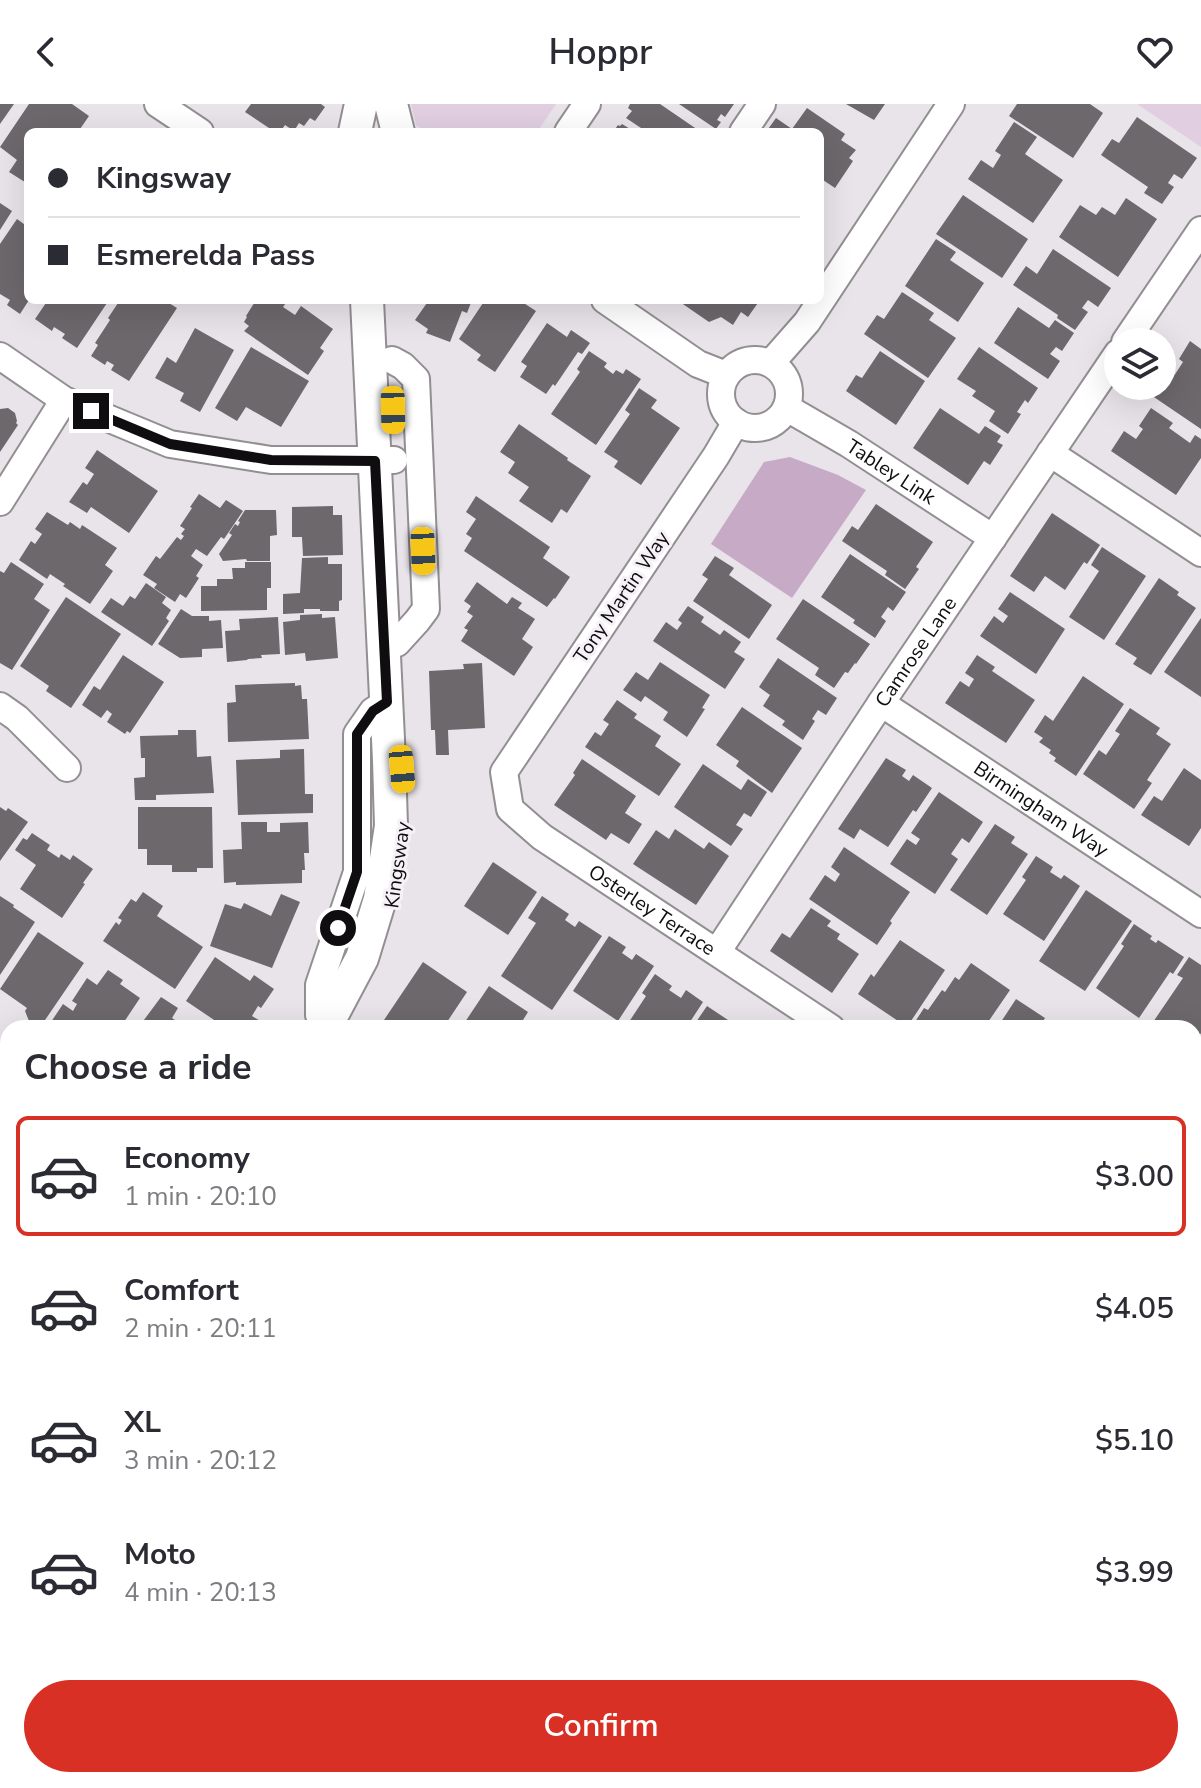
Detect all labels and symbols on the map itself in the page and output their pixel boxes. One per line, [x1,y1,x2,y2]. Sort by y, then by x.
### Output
car [381,386,405,434]
route end [73,393,109,429]
street label: Tabley Link [841,433,942,511]
street label: Tony Martin Way [567,526,676,668]
car [410,527,436,575]
street label: Camrose Lane [869,592,963,713]
car [388,744,416,794]
street label: Birmingham Way [968,755,1114,864]
street label: Kingsway [378,819,417,910]
street label: Osterley Terrace [583,858,721,962]
route start [320,910,356,946]

